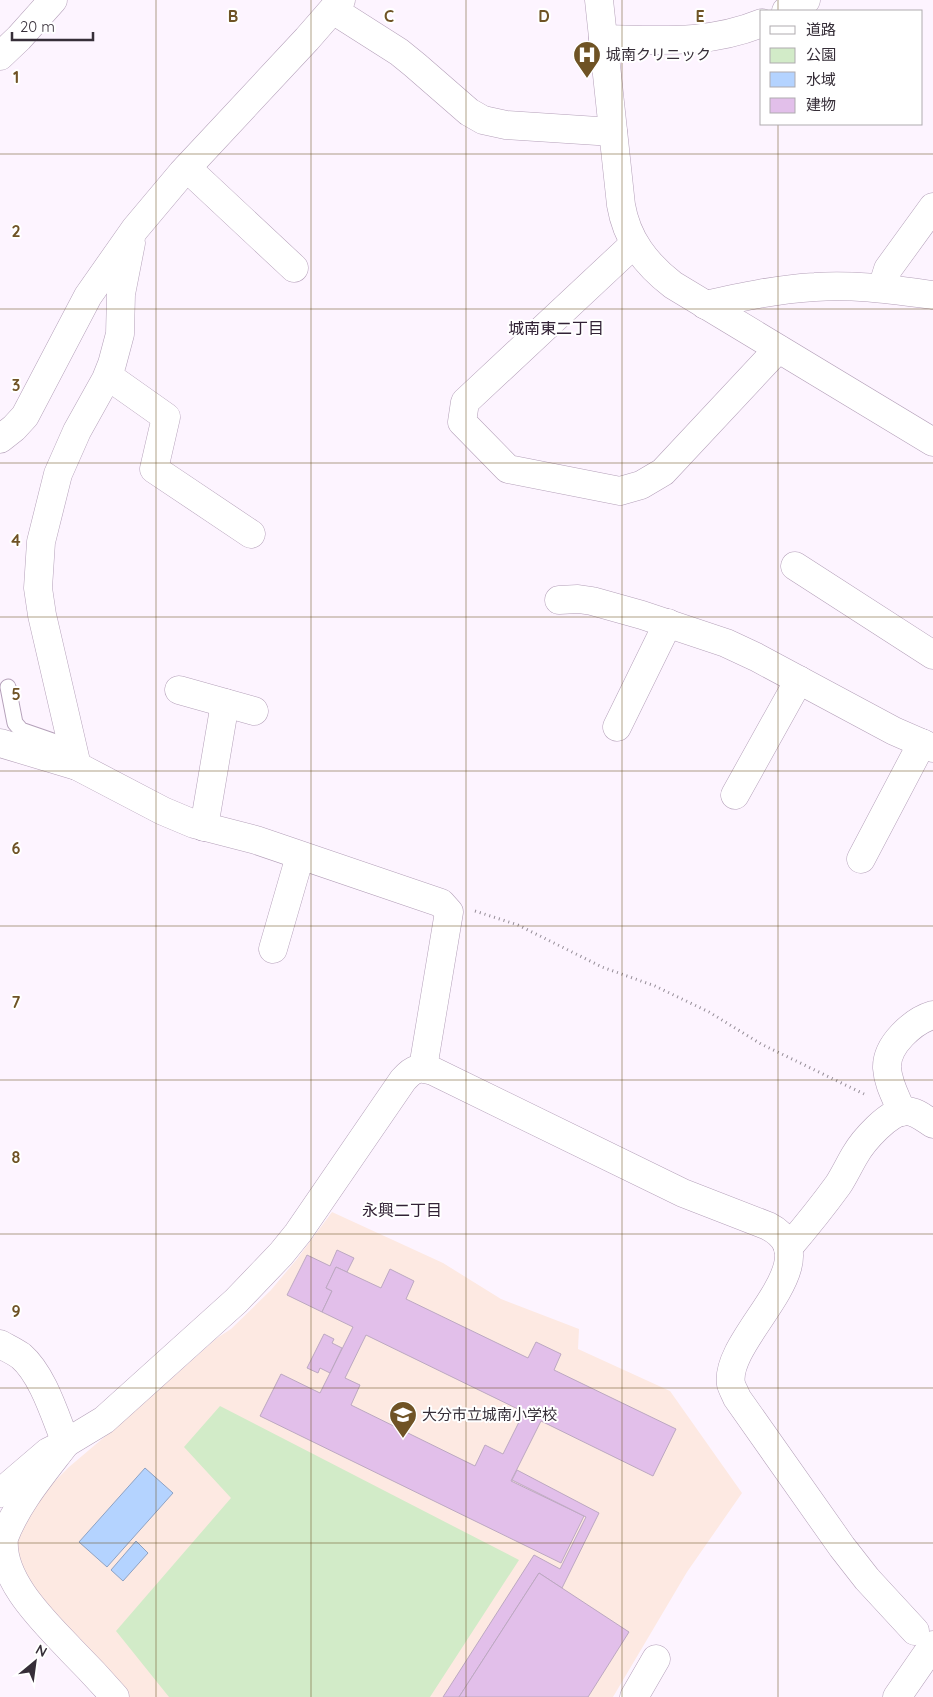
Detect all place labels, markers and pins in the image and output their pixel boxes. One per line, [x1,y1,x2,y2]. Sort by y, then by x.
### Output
hospital icon: 城南クリニック [572,40,602,79]
place label: 城南クリニック [606,45,711,64]
school or university icon: 大分市立城南小学校 [388,1400,418,1439]
place label: 大分市立城南小学校 [422,1405,557,1424]

